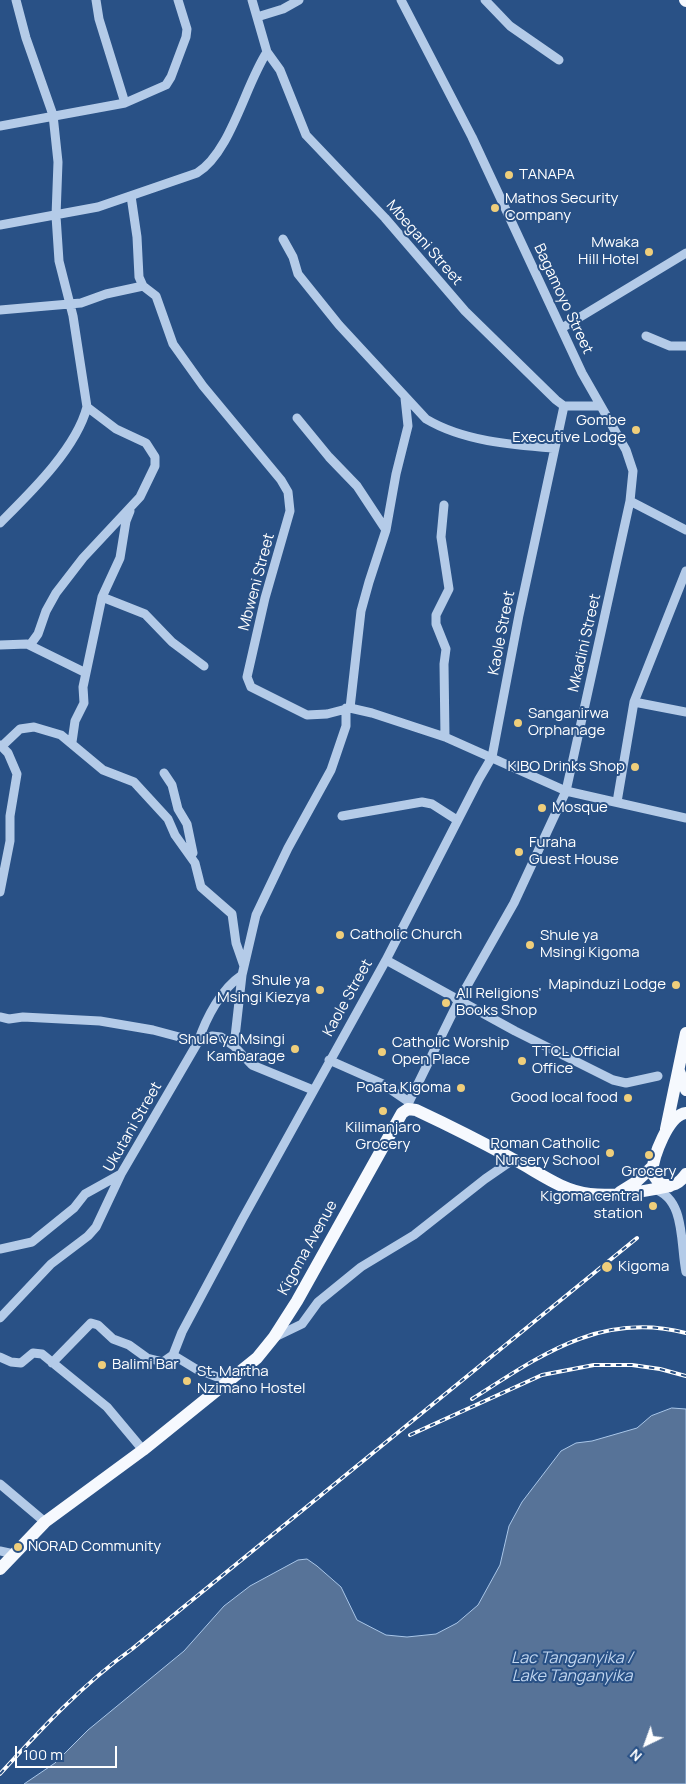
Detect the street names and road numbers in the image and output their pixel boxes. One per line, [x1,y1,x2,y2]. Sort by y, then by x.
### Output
street label: Mbegani Street [382,197,466,289]
street label: Bagamoyo Street [530,241,596,357]
street label: Mbweni Street [235,531,279,633]
street label: Kaole Street [485,589,519,677]
street label: Mkadini Street [565,592,605,694]
street label: Kaole Street [319,956,377,1040]
street label: Ukutani Street [100,1079,166,1175]
street label: Kigoma Avenue [275,1197,341,1299]

